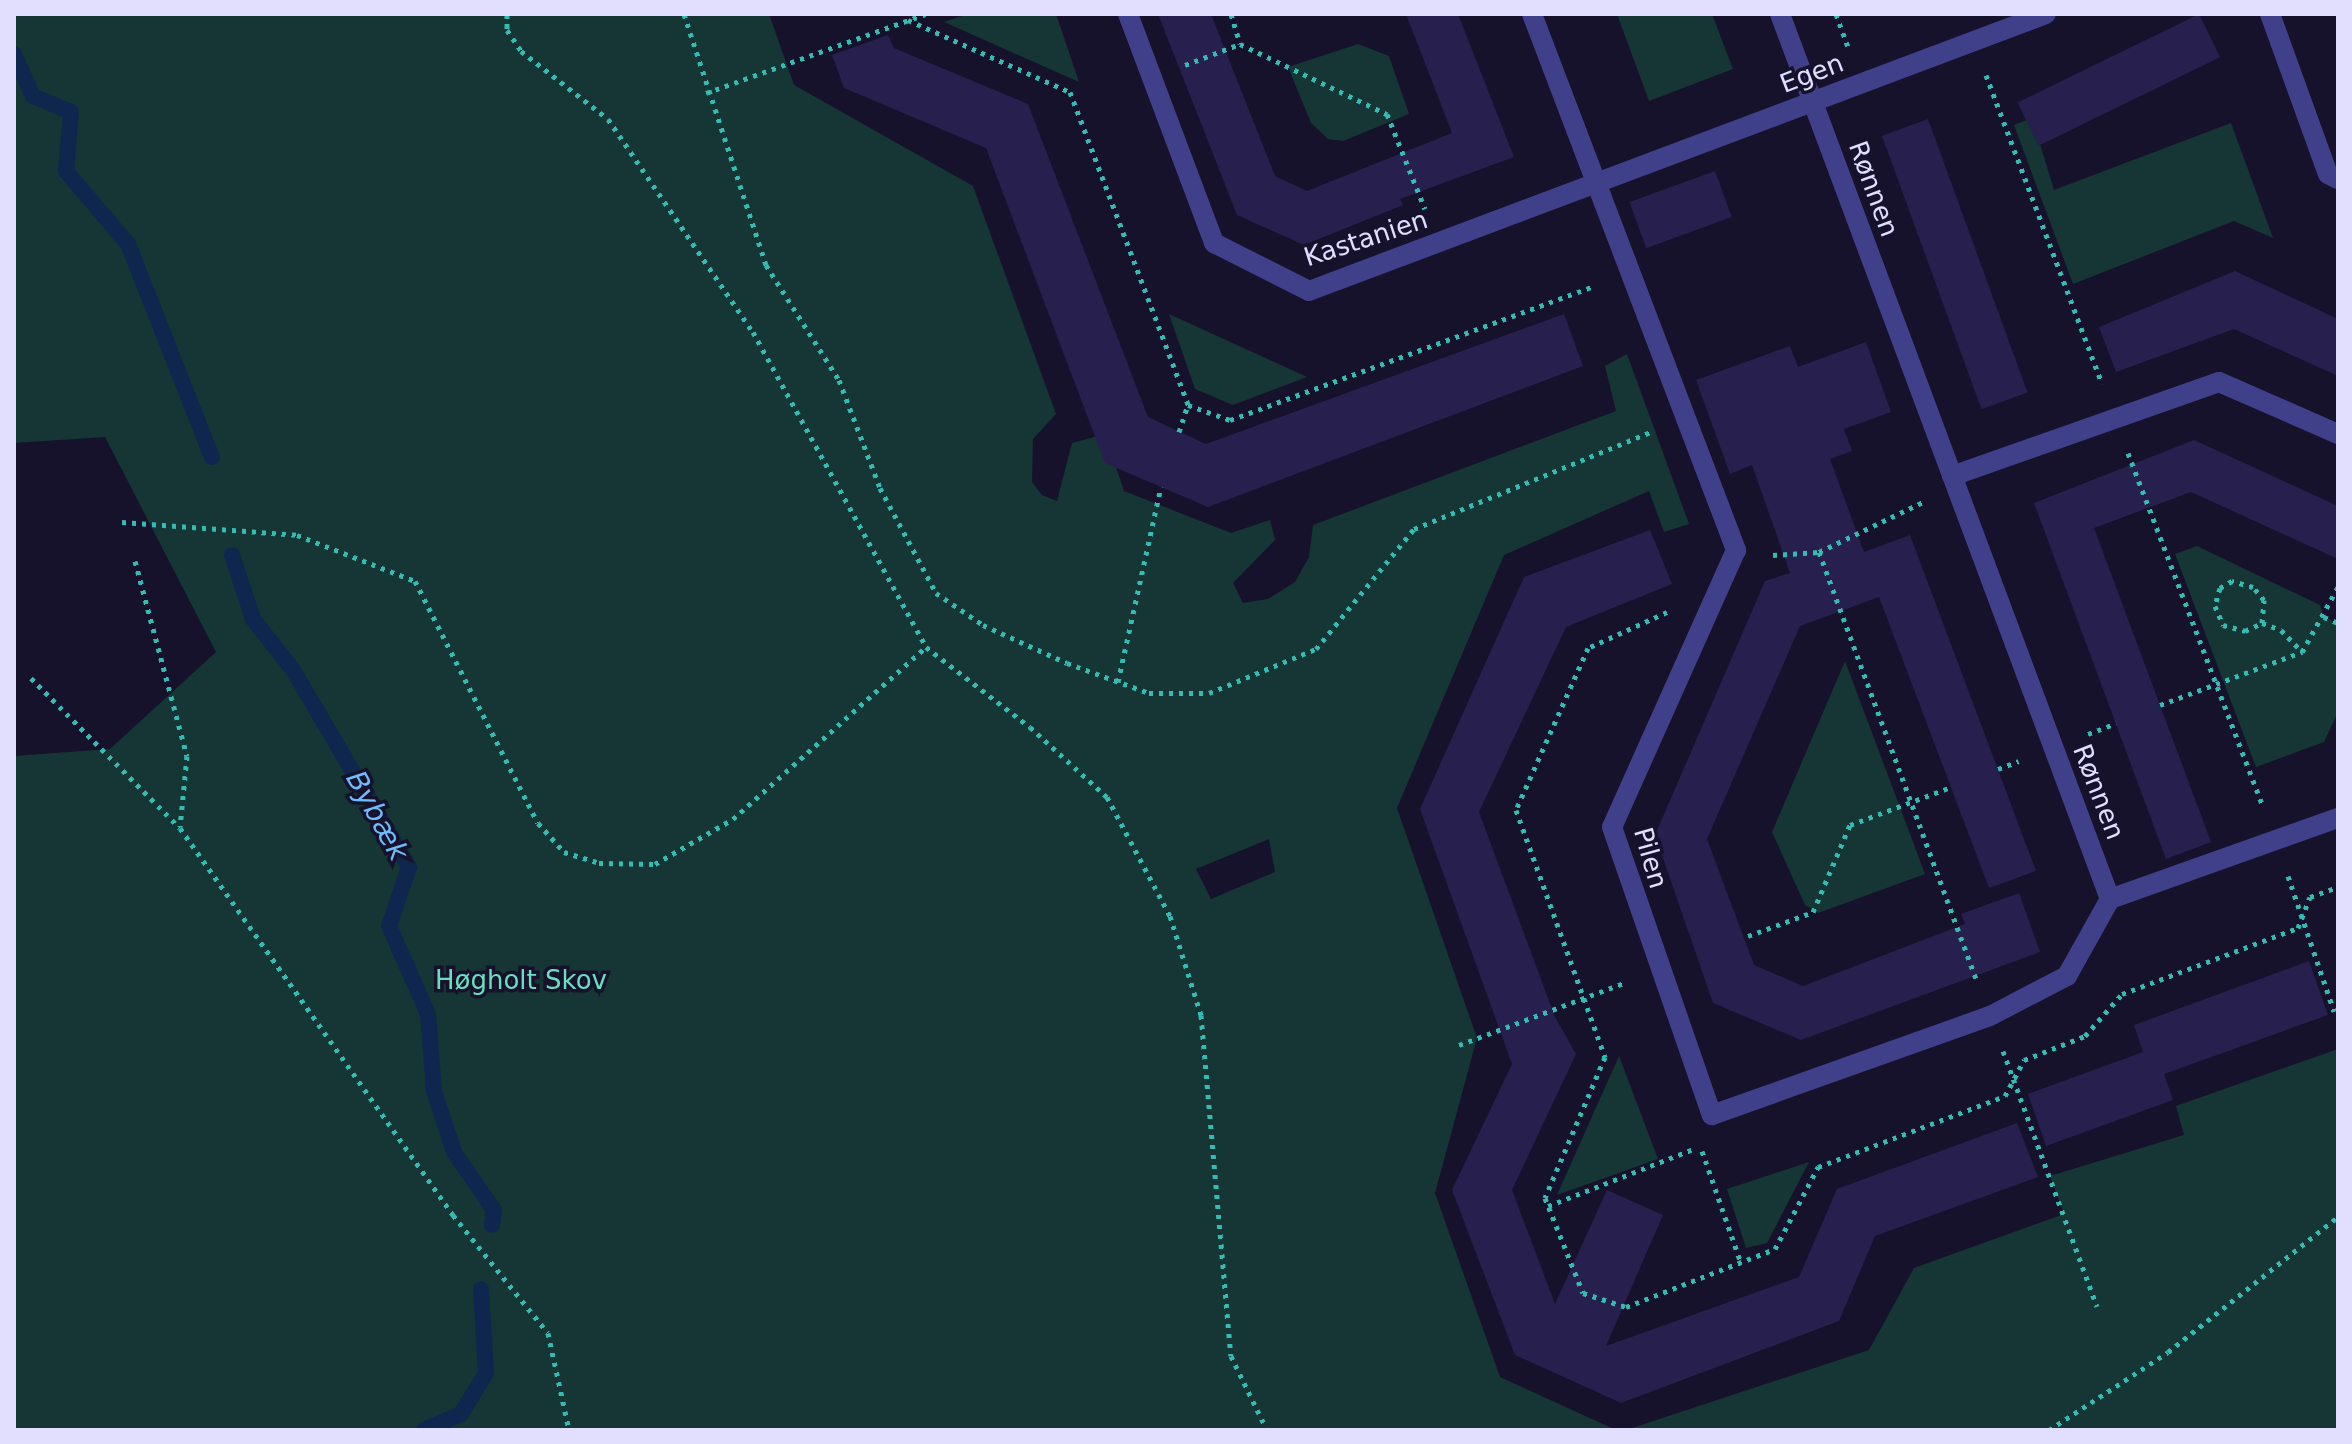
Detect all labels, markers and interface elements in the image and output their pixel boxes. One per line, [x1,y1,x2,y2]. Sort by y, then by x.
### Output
street label: Egen [1776,48,1848,100]
street label: Rønnen [1841,137,1905,241]
street label: Kastanien [1300,204,1432,274]
street label: Rønnen [2066,740,2130,844]
water label: Bybæk [339,765,415,867]
street label: Pilen [1626,824,1674,892]
park label: Høgholt Skov [435,965,607,997]

